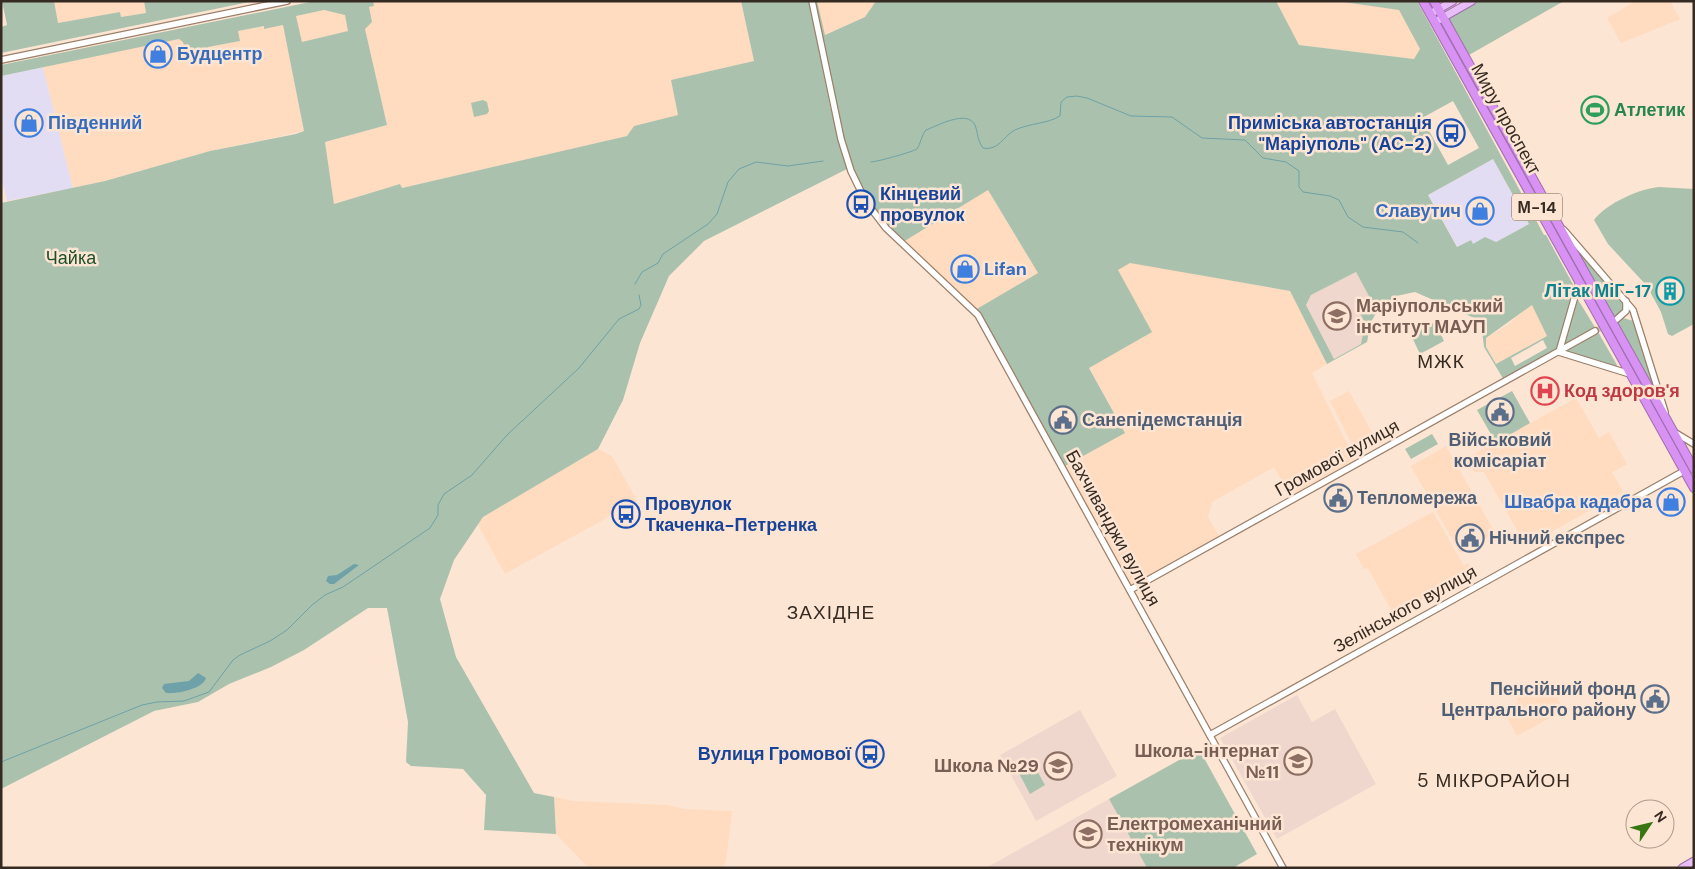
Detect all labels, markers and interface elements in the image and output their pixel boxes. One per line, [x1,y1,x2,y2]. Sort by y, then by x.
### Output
shop icon: Будцентр [143,39,173,69]
place label: Будцентр [177,42,262,66]
street label: Миру проспект [1466,59,1546,179]
sports icon: Атлетик [1580,95,1610,125]
place label: Атлетик [1614,98,1686,122]
shop icon: Південний [14,108,44,138]
place label: Південний [48,111,142,135]
place label: Приміська автостанція "Маріуполь" (АС-2) [1228,111,1432,156]
bus stop icon: Приміська автостанція "Маріуполь" (АС-2) [1436,118,1466,148]
place label: Кінцевий провулок [880,182,965,227]
bus stop icon: Кінцевий провулок [846,189,876,219]
road number: М-14 [1512,193,1562,220]
shop icon: Славутич [1465,196,1495,226]
place label: Славутич [1375,199,1461,223]
park label: Чайка [46,246,97,270]
shop icon: Lifan [950,254,980,284]
place label: Lifan [984,257,1027,281]
building icon: Літак МіГ-17 [1655,276,1685,306]
place label: Літак МіГ-17 [1545,279,1651,303]
place label: Маріупольський інститут МАУП [1356,294,1503,339]
school or university icon: Маріупольський інститут МАУП [1322,301,1352,331]
district label: МЖК [1417,349,1465,374]
hospital icon: Код здоров'я [1530,376,1560,406]
place label: Код здоров'я [1564,379,1680,403]
public building icon: Військовий комісаріат [1485,397,1515,427]
public building icon: Санепідемстанція [1048,405,1078,435]
place label: Санепідемстанція [1082,408,1243,432]
street label: Громової вулиця [1271,414,1403,502]
place label: Військовий комісаріат [1448,428,1552,473]
street label: Бахчиванджи вулиця [1060,446,1166,610]
public building icon: Тепломережа [1323,483,1353,513]
place label: Тепломережа [1357,486,1478,510]
shop icon: Швабра кадабра [1656,487,1686,517]
place label: Швабра кадабра [1504,490,1653,514]
place label: Провулок Ткаченка-Петренка [645,492,818,537]
bus stop icon: Провулок Ткаченка-Петренка [611,499,641,529]
public building icon: Нічний експрес [1455,523,1485,553]
place label: Нічний експрес [1489,526,1625,550]
street label: Зелінського вулиця [1329,560,1481,658]
district label: ЗАХІДНЕ [787,600,875,625]
place label: Пенсійний фонд Центрального району [1441,677,1637,722]
public building icon: Пенсійний фонд Центрального району [1640,684,1670,714]
bus stop icon: Вулиця Громової [855,739,885,769]
place label: Школа-інтернат №11 [1134,739,1279,784]
place label: Вулиця Громової [698,742,852,766]
school or university icon: Школа-інтернат №11 [1283,746,1313,776]
school or university icon: Школа №29 [1043,751,1073,781]
place label: Школа №29 [934,754,1039,778]
district label: 5 МІКРОРАЙОН [1417,768,1571,793]
north arrow [1625,799,1675,849]
text: N [1650,807,1671,826]
place label: Електромеханічний технікум [1107,812,1282,857]
school or university icon: Електромеханічний технікум [1073,819,1103,849]

